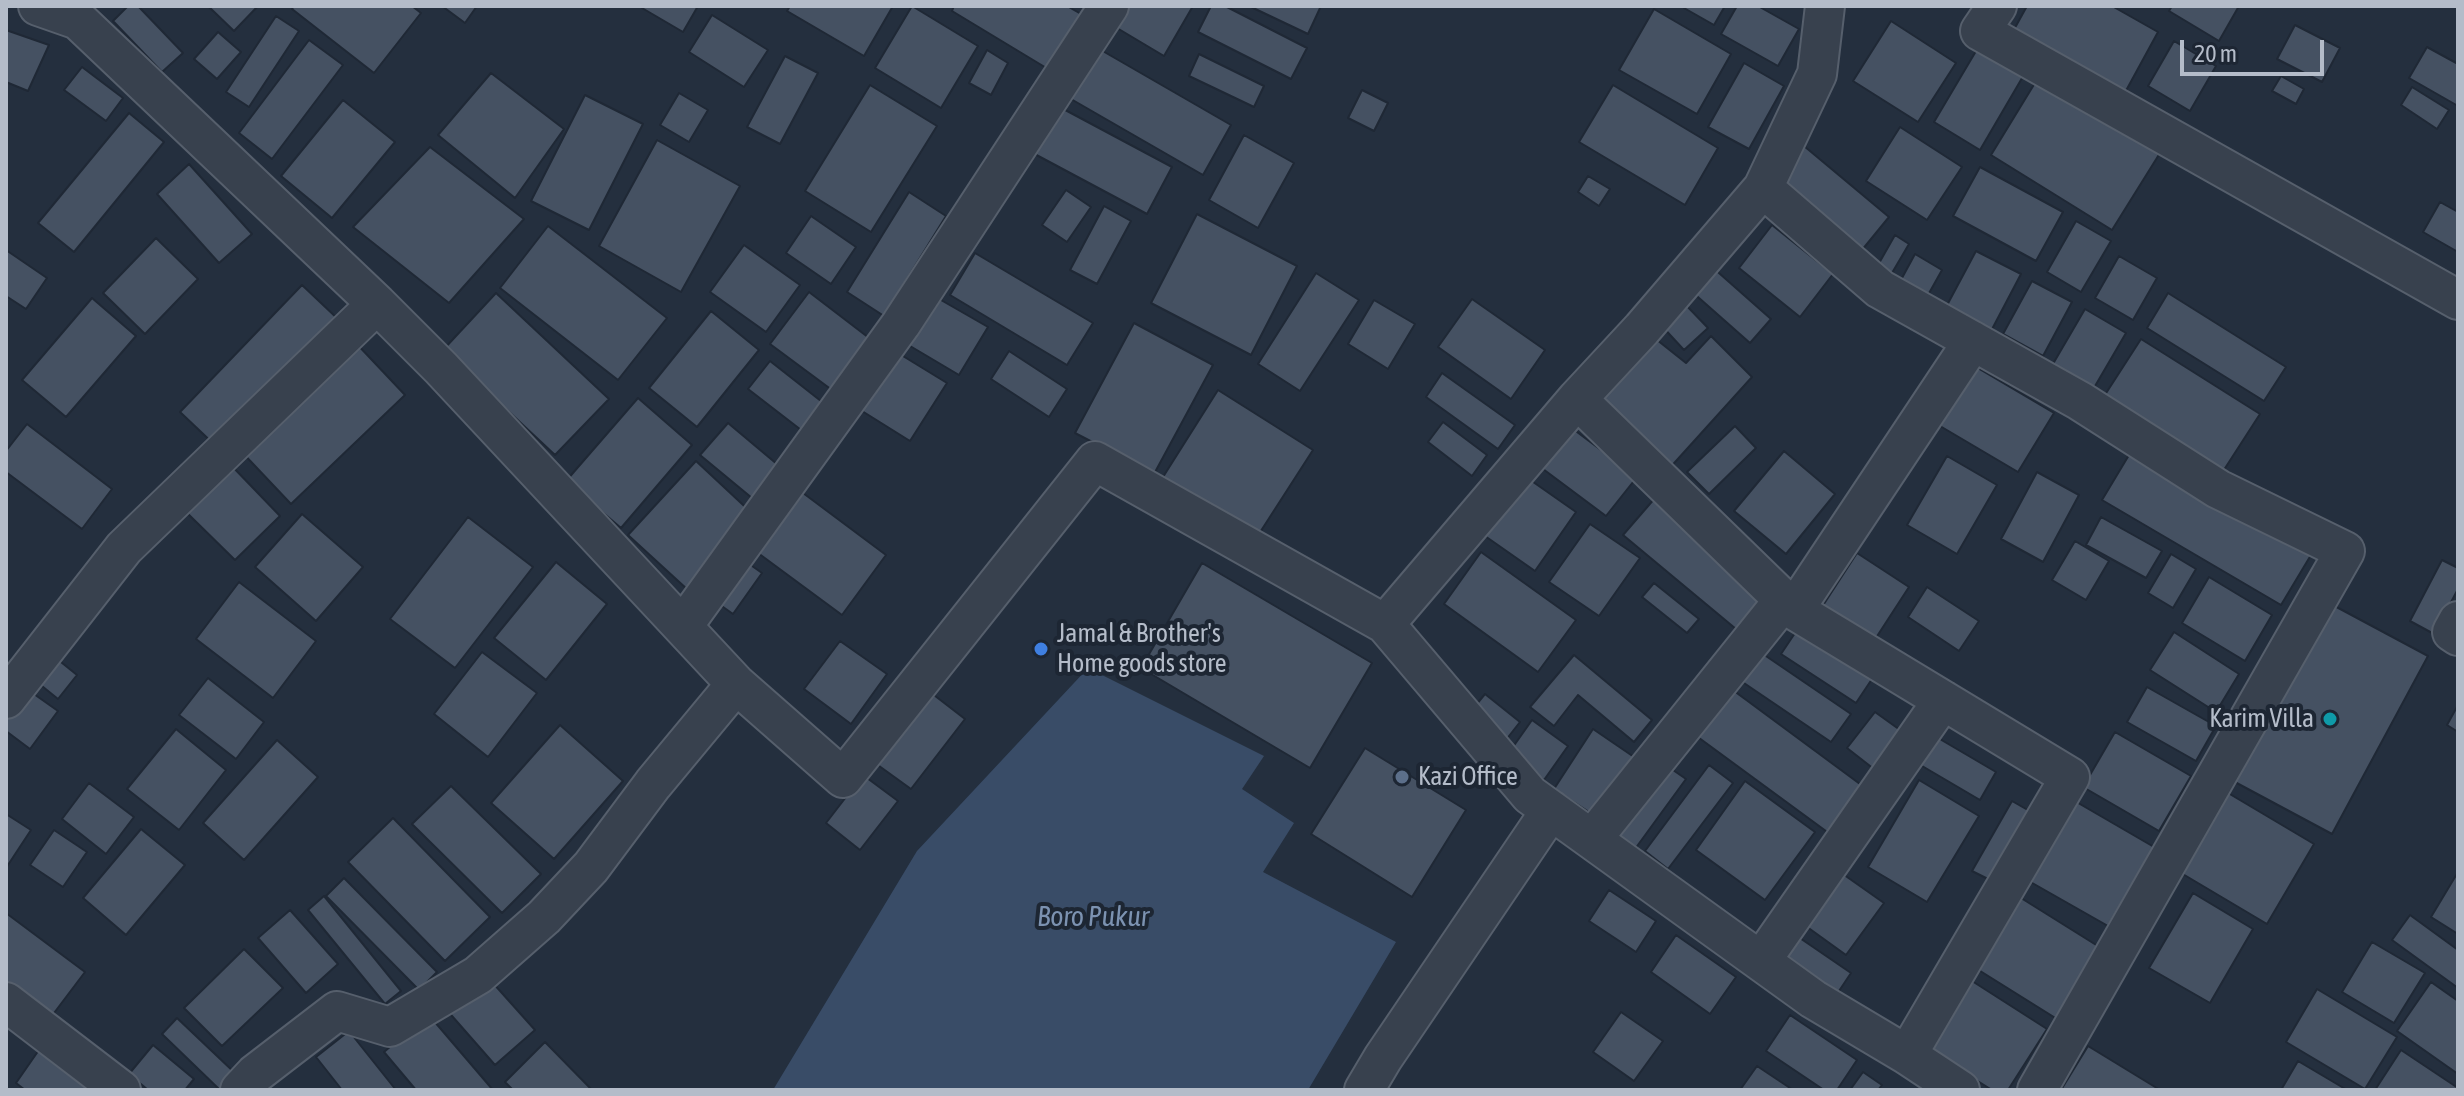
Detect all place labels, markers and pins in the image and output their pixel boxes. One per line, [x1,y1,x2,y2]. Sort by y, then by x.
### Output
place label: Jamal & Brother's Home goods store [1057,618,1227,680]
marker: Jamal & Brother's Home goods store [1032,640,1050,658]
place label: Karim Villa [2209,703,2314,735]
marker: Karim Villa [2321,710,2339,728]
place label: Kazi Office [1418,761,1518,793]
marker: Kazi Office [1393,768,1411,786]

